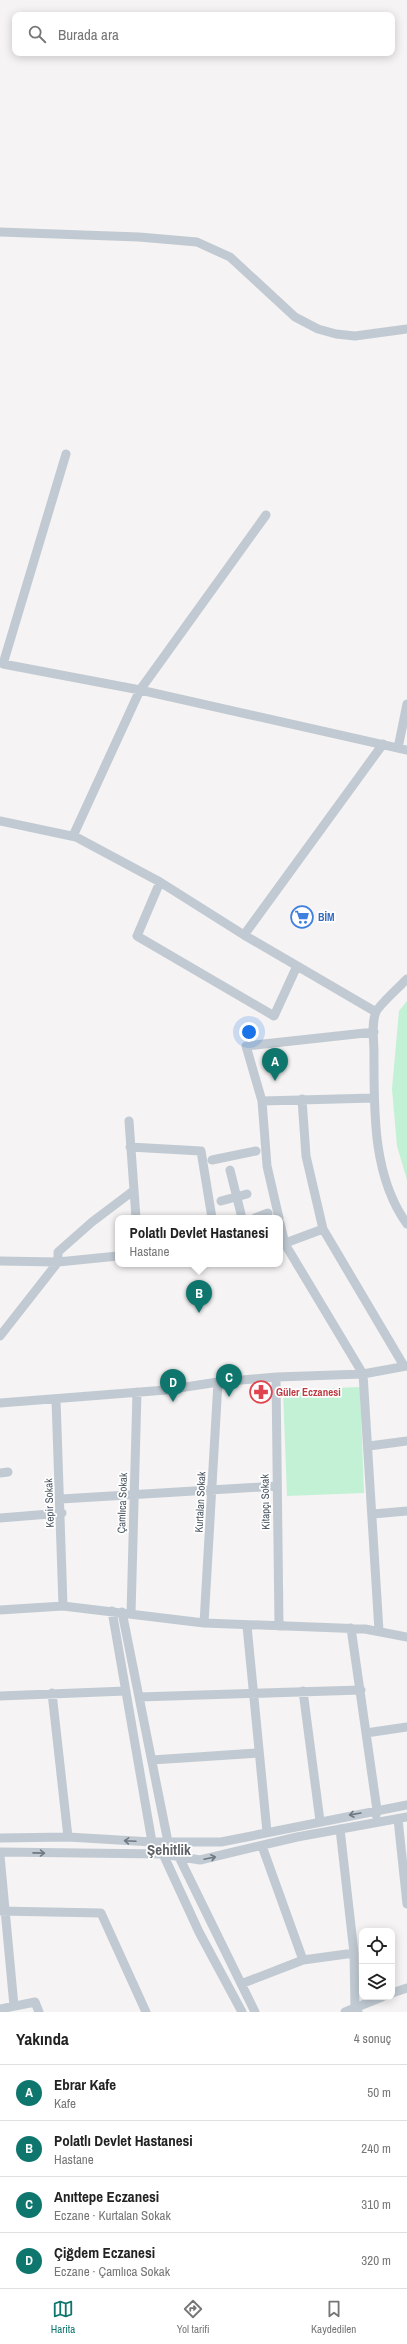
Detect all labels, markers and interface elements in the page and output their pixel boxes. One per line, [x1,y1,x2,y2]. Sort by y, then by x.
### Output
search box [12,12,395,56]
icon: search [26,23,48,45]
text: Burada ara [58,24,119,45]
supermarket icon: BİM [289,904,315,930]
place label: BİM [318,910,335,924]
your location [239,1022,259,1042]
pin: A [262,1048,288,1081]
popup [115,1215,283,1267]
text: Polatlı Devlet Hastanesi [130,1222,268,1243]
text: Hastane [130,1243,169,1260]
pin: B [186,1280,212,1313]
pin: C [216,1364,242,1397]
pin: D [160,1369,186,1402]
pharmacy icon: Güler Eczanesi [248,1379,274,1405]
place label: Güler Eczanesi [276,1385,341,1399]
street label: Kurtalan Sokak [191,1471,209,1533]
street label: Çamlıca Sokak [114,1472,130,1534]
street label: Kitapçı Sokak [258,1474,272,1530]
street label: Kepir Sokak [41,1478,57,1528]
one-way arrow [349,1811,362,1819]
one-way arrow [124,1837,137,1844]
district label: Şehitlik [147,1839,191,1860]
one-way arrow [32,1849,45,1857]
one-way arrow [203,1854,216,1862]
map controls [359,1928,395,2000]
button: locate [359,1928,395,1964]
button: layers [359,1964,395,2000]
text: Yakında [16,2027,69,2050]
text: 4 sonuç [354,2030,391,2047]
text: Ebrar Kafe [54,2074,116,2095]
text: A [25,2084,33,2101]
text: 50 m [367,2084,391,2101]
text: Kafe [54,2095,76,2112]
text: Polatlı Devlet Hastanesi [54,2130,193,2151]
text: B [25,2140,33,2157]
text: 240 m [361,2140,391,2157]
text: Hastane [54,2151,94,2168]
text: Anıttepe Eczanesi [54,2186,159,2207]
text: C [25,2196,33,2213]
text: 310 m [361,2196,391,2213]
text: Eczane · Kurtalan Sokak [54,2207,171,2224]
text: Çiğdem Eczanesi [54,2242,155,2263]
text: D [25,2252,33,2269]
text: 320 m [361,2252,391,2269]
text: Eczane · Çamlıca Sokak [54,2263,170,2280]
tab: Harita [51,2298,75,2336]
tab: Yol tarifi [177,2298,210,2336]
tab: Kaydedilen [311,2298,356,2336]

